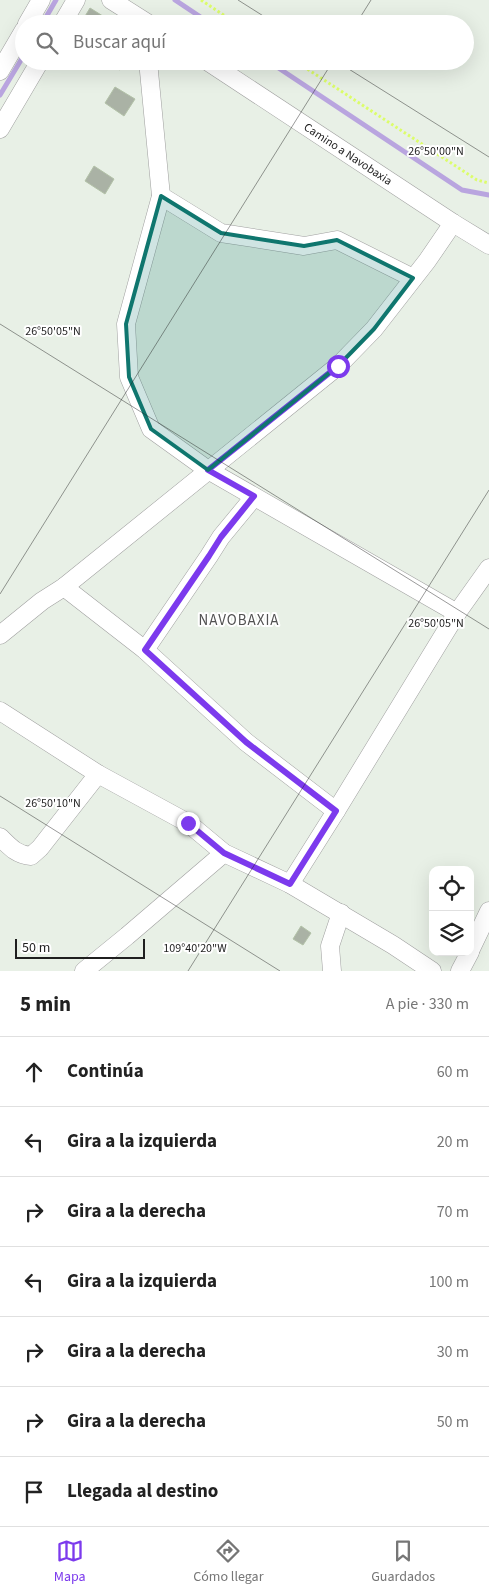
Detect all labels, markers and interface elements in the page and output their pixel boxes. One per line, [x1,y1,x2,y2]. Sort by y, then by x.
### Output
search box [15,15,474,70]
icon: search [33,29,61,57]
text: Buscar aquí [73,29,166,56]
street label: Camino a Navobaxia [301,119,396,189]
text: 26°50'00"N [408,143,464,160]
text: 26°50'05"N [25,323,81,340]
route start [327,355,350,378]
district label: NAVOBAXIA [199,610,280,631]
text: 26°50'05"N [408,615,464,632]
text: 26°50'10"N [25,795,81,812]
route end [177,812,200,835]
map controls [429,866,474,956]
button: locate [429,866,474,911]
button: layers [429,911,474,956]
scale bar [15,936,145,959]
text: 50 m [22,938,50,958]
text: 109°40'20"W [163,940,227,957]
text: 5 min [20,989,71,1019]
text: A pie · 330 m [386,993,469,1015]
icon: ahead [20,1058,48,1086]
text: Continúa [67,1058,144,1085]
text: 60 m [437,1061,469,1083]
icon: left [20,1128,48,1156]
text: Gira a la izquierda [67,1128,217,1155]
text: 20 m [437,1131,469,1153]
icon: right [20,1198,48,1226]
text: Gira a la derecha [67,1198,206,1225]
text: 70 m [437,1201,469,1223]
icon: left [20,1268,48,1296]
text: Gira a la izquierda [67,1268,217,1295]
text: 100 m [429,1271,469,1293]
icon: right [20,1338,48,1366]
text: Gira a la derecha [67,1338,206,1365]
text: 30 m [437,1341,469,1363]
icon: right [20,1408,48,1436]
text: Gira a la derecha [67,1408,206,1435]
text: 50 m [437,1411,469,1433]
icon: arrive [20,1478,48,1506]
text: Llegada al destino [67,1478,218,1505]
tab: Mapa [54,1537,86,1587]
tab: Cómo llegar [193,1537,264,1587]
tab: Guardados [371,1537,435,1587]

